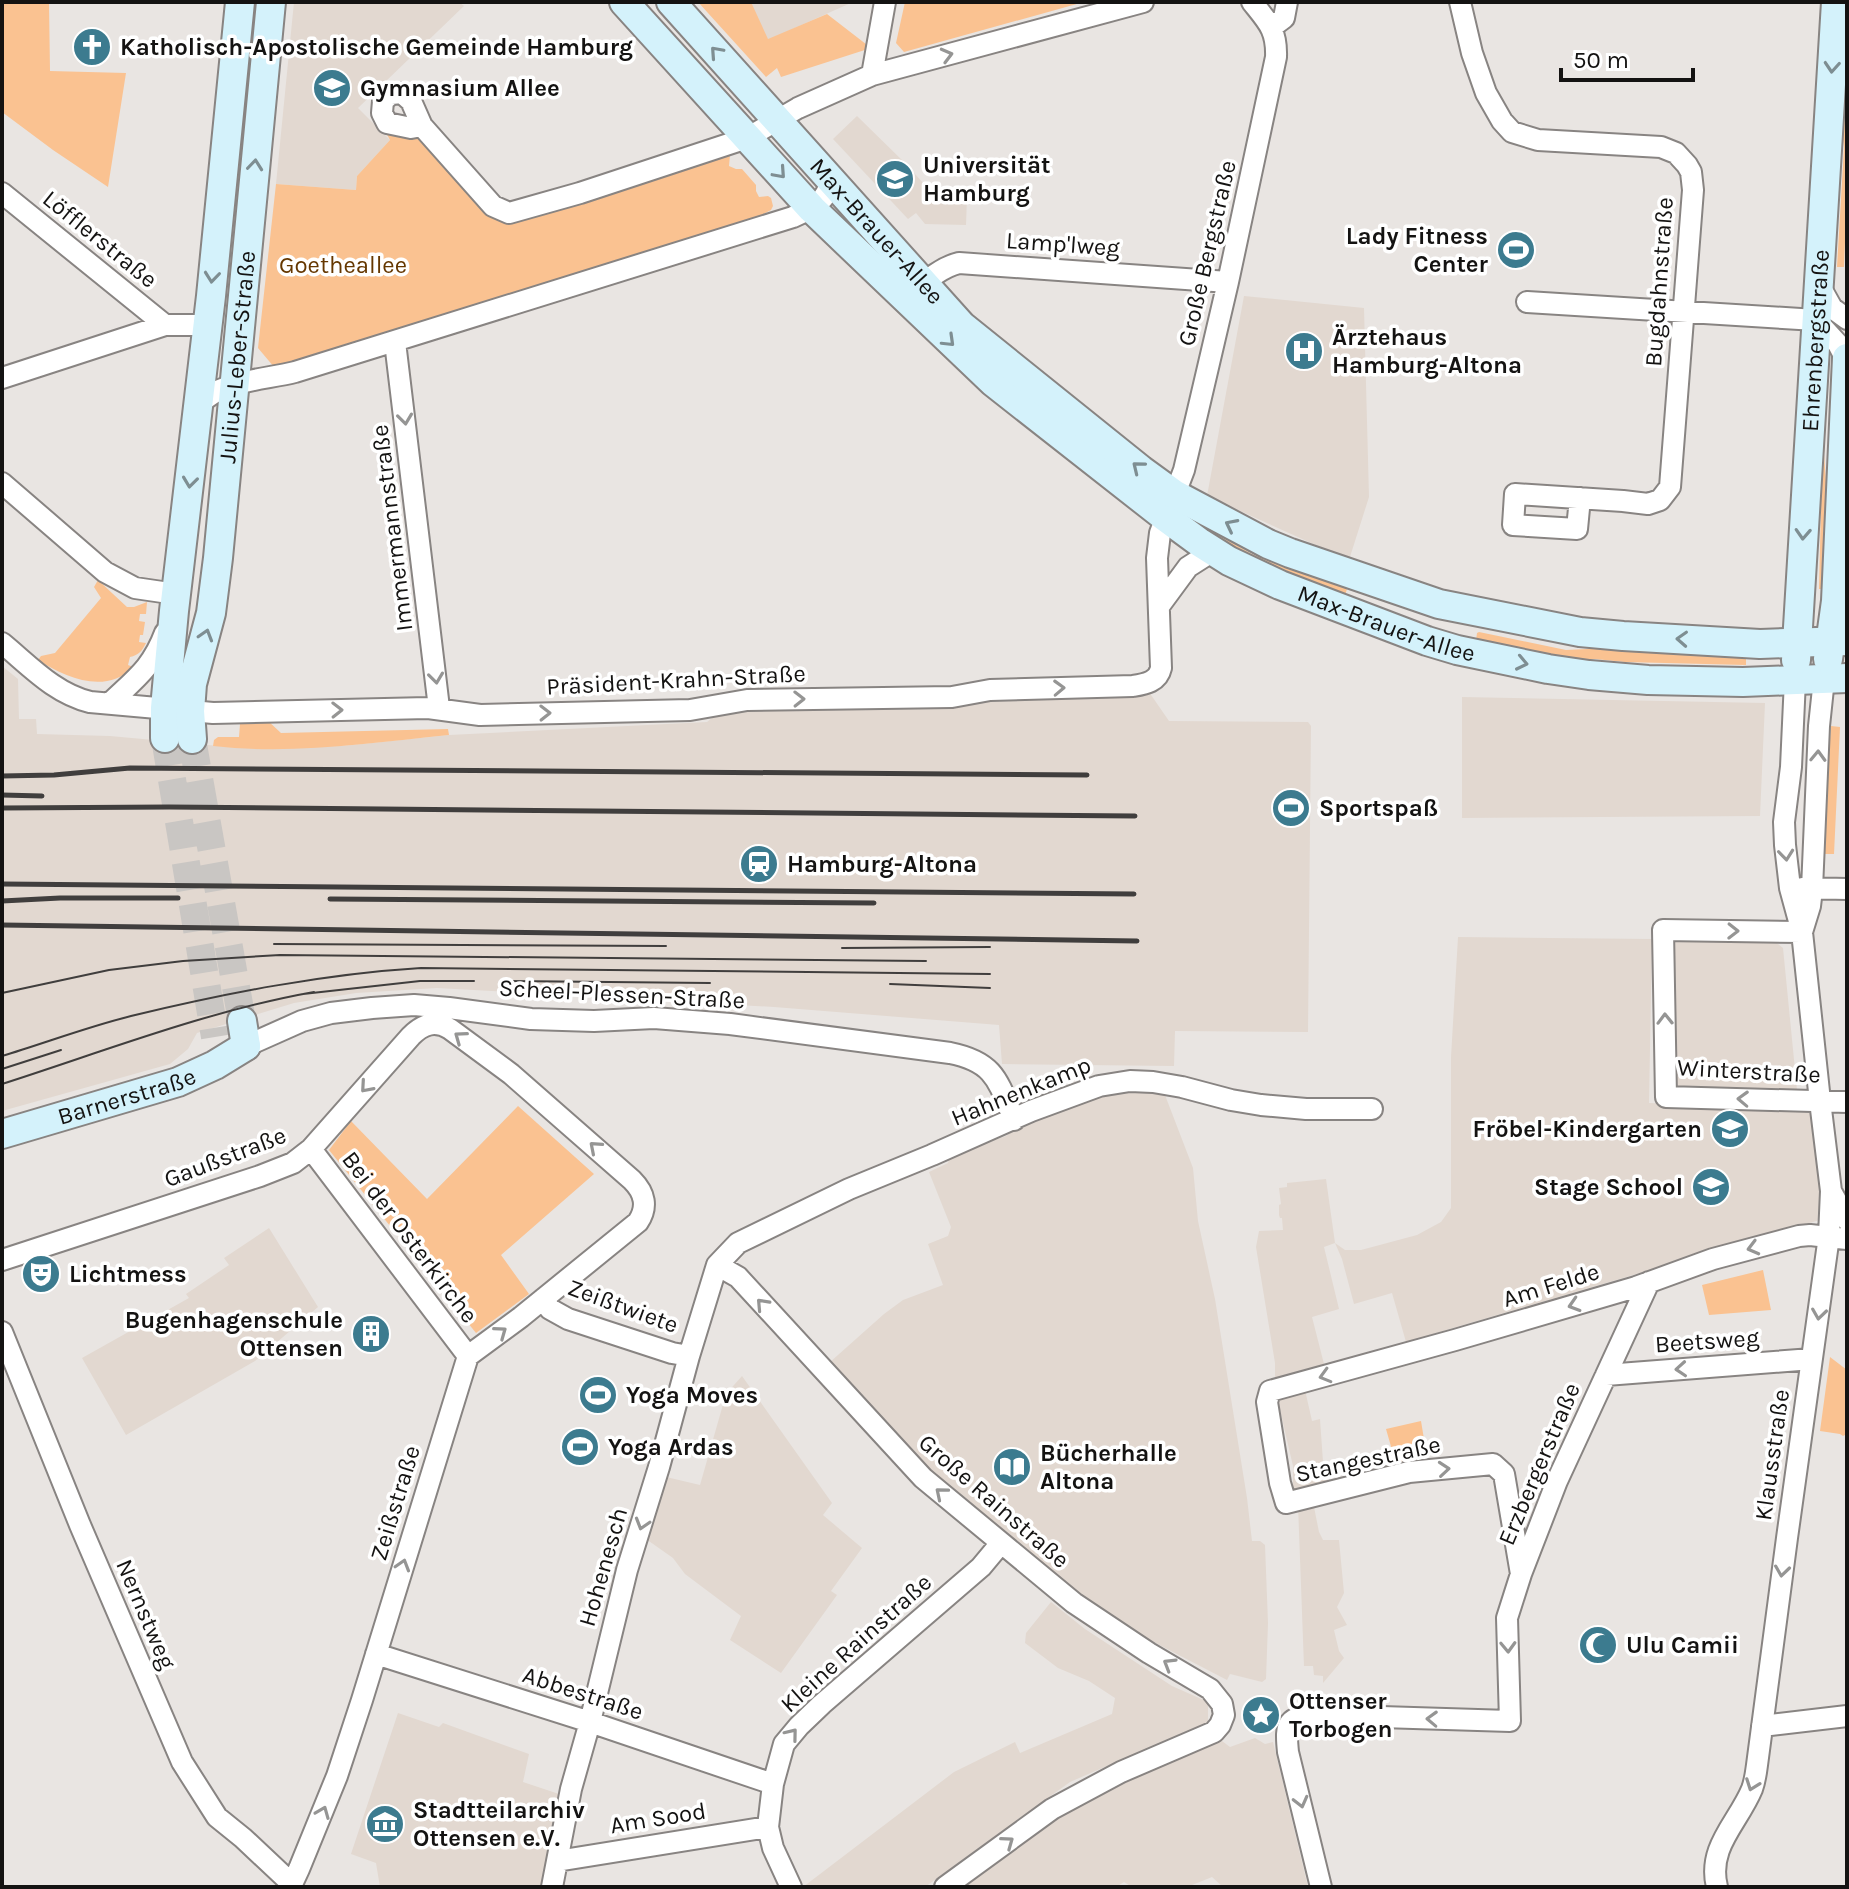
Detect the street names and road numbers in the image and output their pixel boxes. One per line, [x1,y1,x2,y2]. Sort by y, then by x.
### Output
street label: Max-Brauer-Allee [804,152,950,310]
street label: Große Bergstraße [1172,157,1242,349]
street label: Löfflerstraße [37,184,163,294]
street label: Bugdahnstraße [1639,196,1679,368]
street label: Lamp'lweg [1005,226,1121,262]
street label: Julius-Leber-Straße [213,249,261,465]
street label: Ehrenbergstraße [1796,249,1835,433]
street label: Immermannstraße [365,423,419,633]
street label: Max-Brauer-Allee [1294,579,1478,667]
street label: Präsident-Krahn-Straße [546,659,806,701]
street label: Scheel-Plessen-Straße [498,974,746,1014]
street label: Hahnenkamp [947,1050,1095,1132]
street label: Winterstraße [1677,1053,1821,1089]
street label: Barnerstraße [54,1062,200,1131]
street label: Gaußstraße [160,1121,290,1193]
street label: Bei der Osterkirche [336,1146,484,1328]
street label: Am Felde [1499,1257,1603,1313]
street label: Zeißtwiete [564,1273,682,1339]
street label: Beetsweg [1654,1323,1761,1359]
street label: Erzbergerstraße [1492,1379,1586,1549]
street label: Klausstraße [1749,1388,1795,1522]
street label: Große Rainstraße [913,1428,1075,1574]
street label: Stangestraße [1293,1430,1443,1488]
street label: Zeißstraße [364,1442,426,1564]
street label: Hohenesch [573,1504,633,1630]
street label: Nernstweg [110,1555,182,1674]
street label: Kleine Rainstraße [775,1568,937,1718]
street label: Abbestraße [519,1660,647,1726]
street label: Am Sood [608,1797,708,1839]

